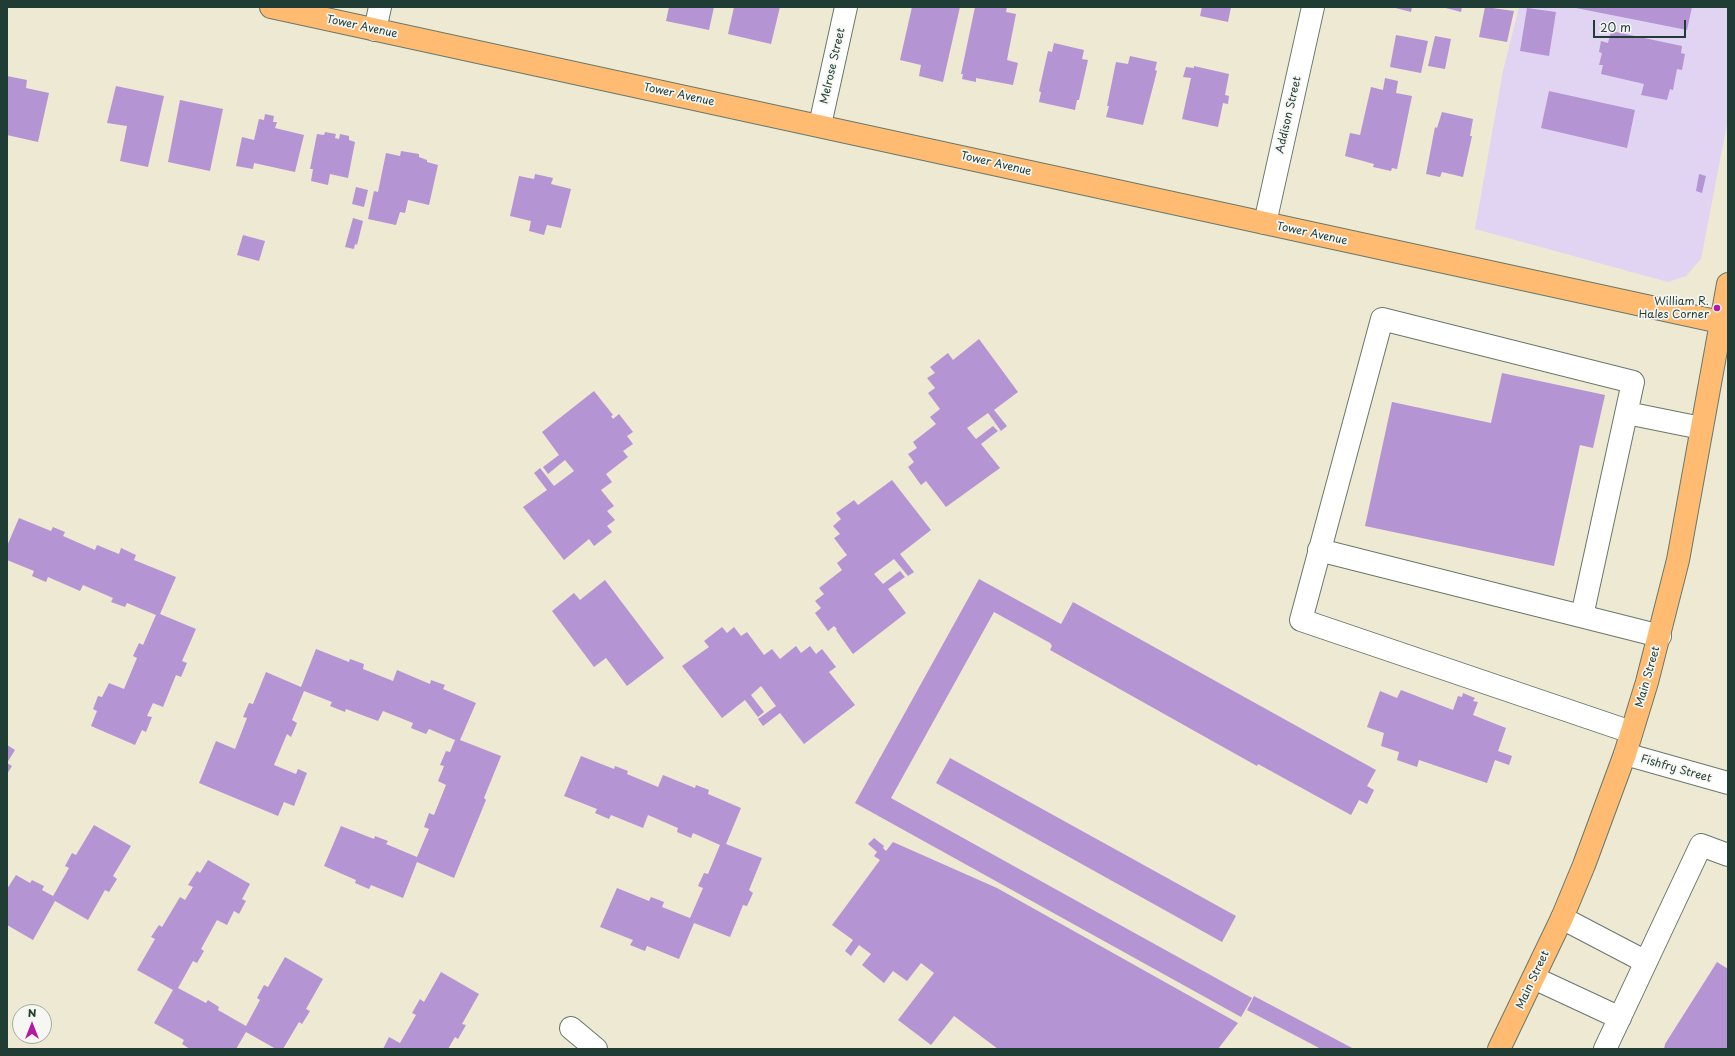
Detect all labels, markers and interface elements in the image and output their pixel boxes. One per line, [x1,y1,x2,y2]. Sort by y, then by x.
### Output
scale bar [1595,12,1688,38]
street label: Tower Avenue [325,13,399,41]
text: 20 m [1600,18,1631,36]
street label: Melrose Street [818,27,848,105]
street label: Addison Street [1274,75,1304,155]
street label: Tower Avenue [642,81,716,109]
street label: Tower Avenue [959,149,1033,179]
street label: Tower Avenue [1275,220,1349,248]
place label: William R. Hales Corner [1639,295,1709,321]
marker: William R. Hales Corner [1712,303,1722,313]
street label: Main Street [1633,645,1663,709]
street label: Fishfry Street [1639,753,1713,785]
street label: Main Street [1514,949,1552,1011]
north arrow [12,1004,52,1044]
text: N [28,1004,36,1021]

